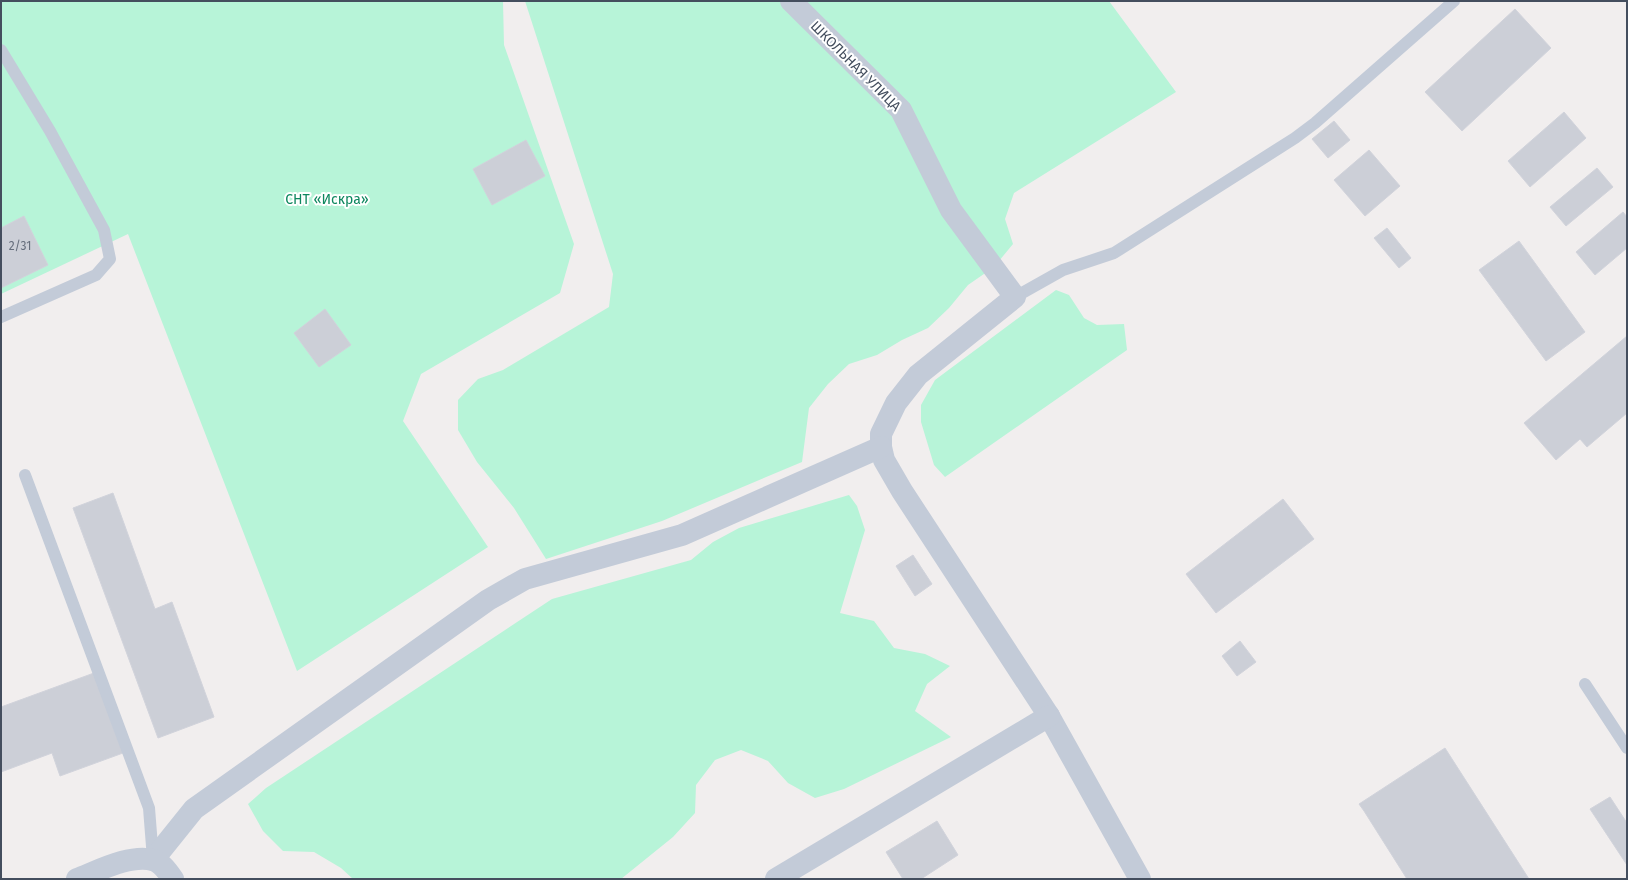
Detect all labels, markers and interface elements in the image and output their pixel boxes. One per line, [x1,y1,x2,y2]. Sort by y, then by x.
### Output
street label: ШКОЛЬНАЯ УЛИЦА [807,18,904,115]
park label: СНТ «Искра» [285,191,369,208]
house number: 2/31 [9,239,31,253]

